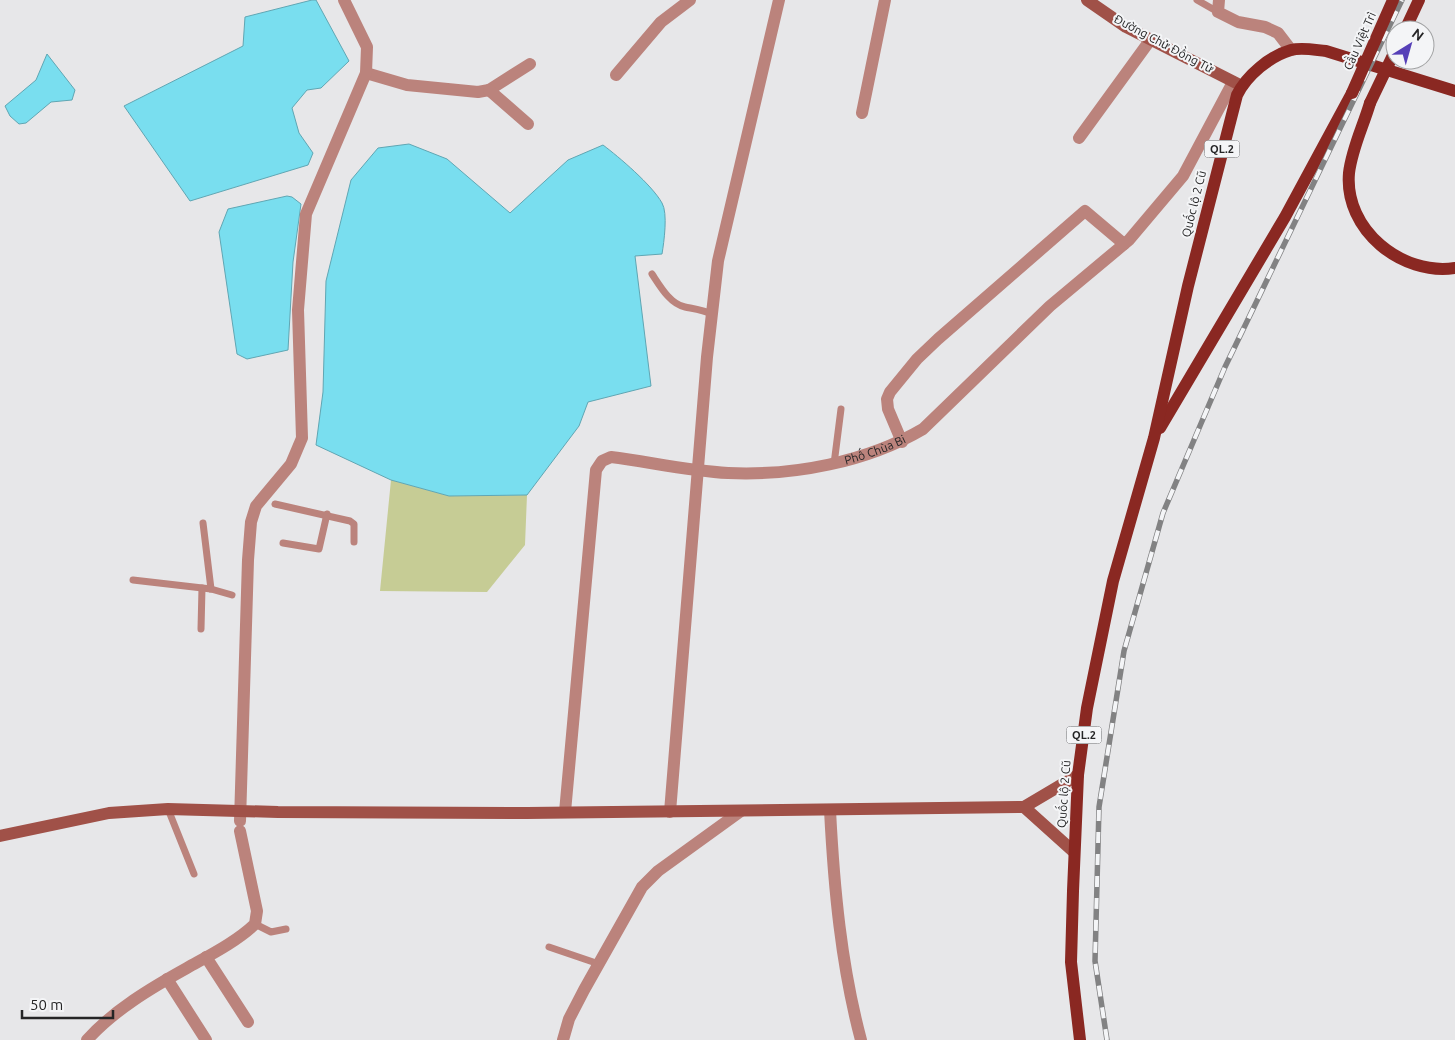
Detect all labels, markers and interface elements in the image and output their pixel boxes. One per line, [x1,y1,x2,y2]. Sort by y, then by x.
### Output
street label: Cầu Việt Trì [1340,9,1379,72]
street label: Đường Chử Đồng Tử [1112,11,1217,75]
north arrow [1385,20,1435,70]
text: N [1409,25,1427,44]
road number: QL.2 [1204,140,1240,158]
street label: Quốc lộ 2 Cũ [1178,169,1209,239]
street label: Phố Chùa Bi [843,432,908,467]
road number: QL.2 [1066,726,1102,744]
street label: Quốc lộ 2 Cũ [1054,760,1073,828]
scale bar [22,988,114,1020]
text: 50 m [30,996,63,1013]

